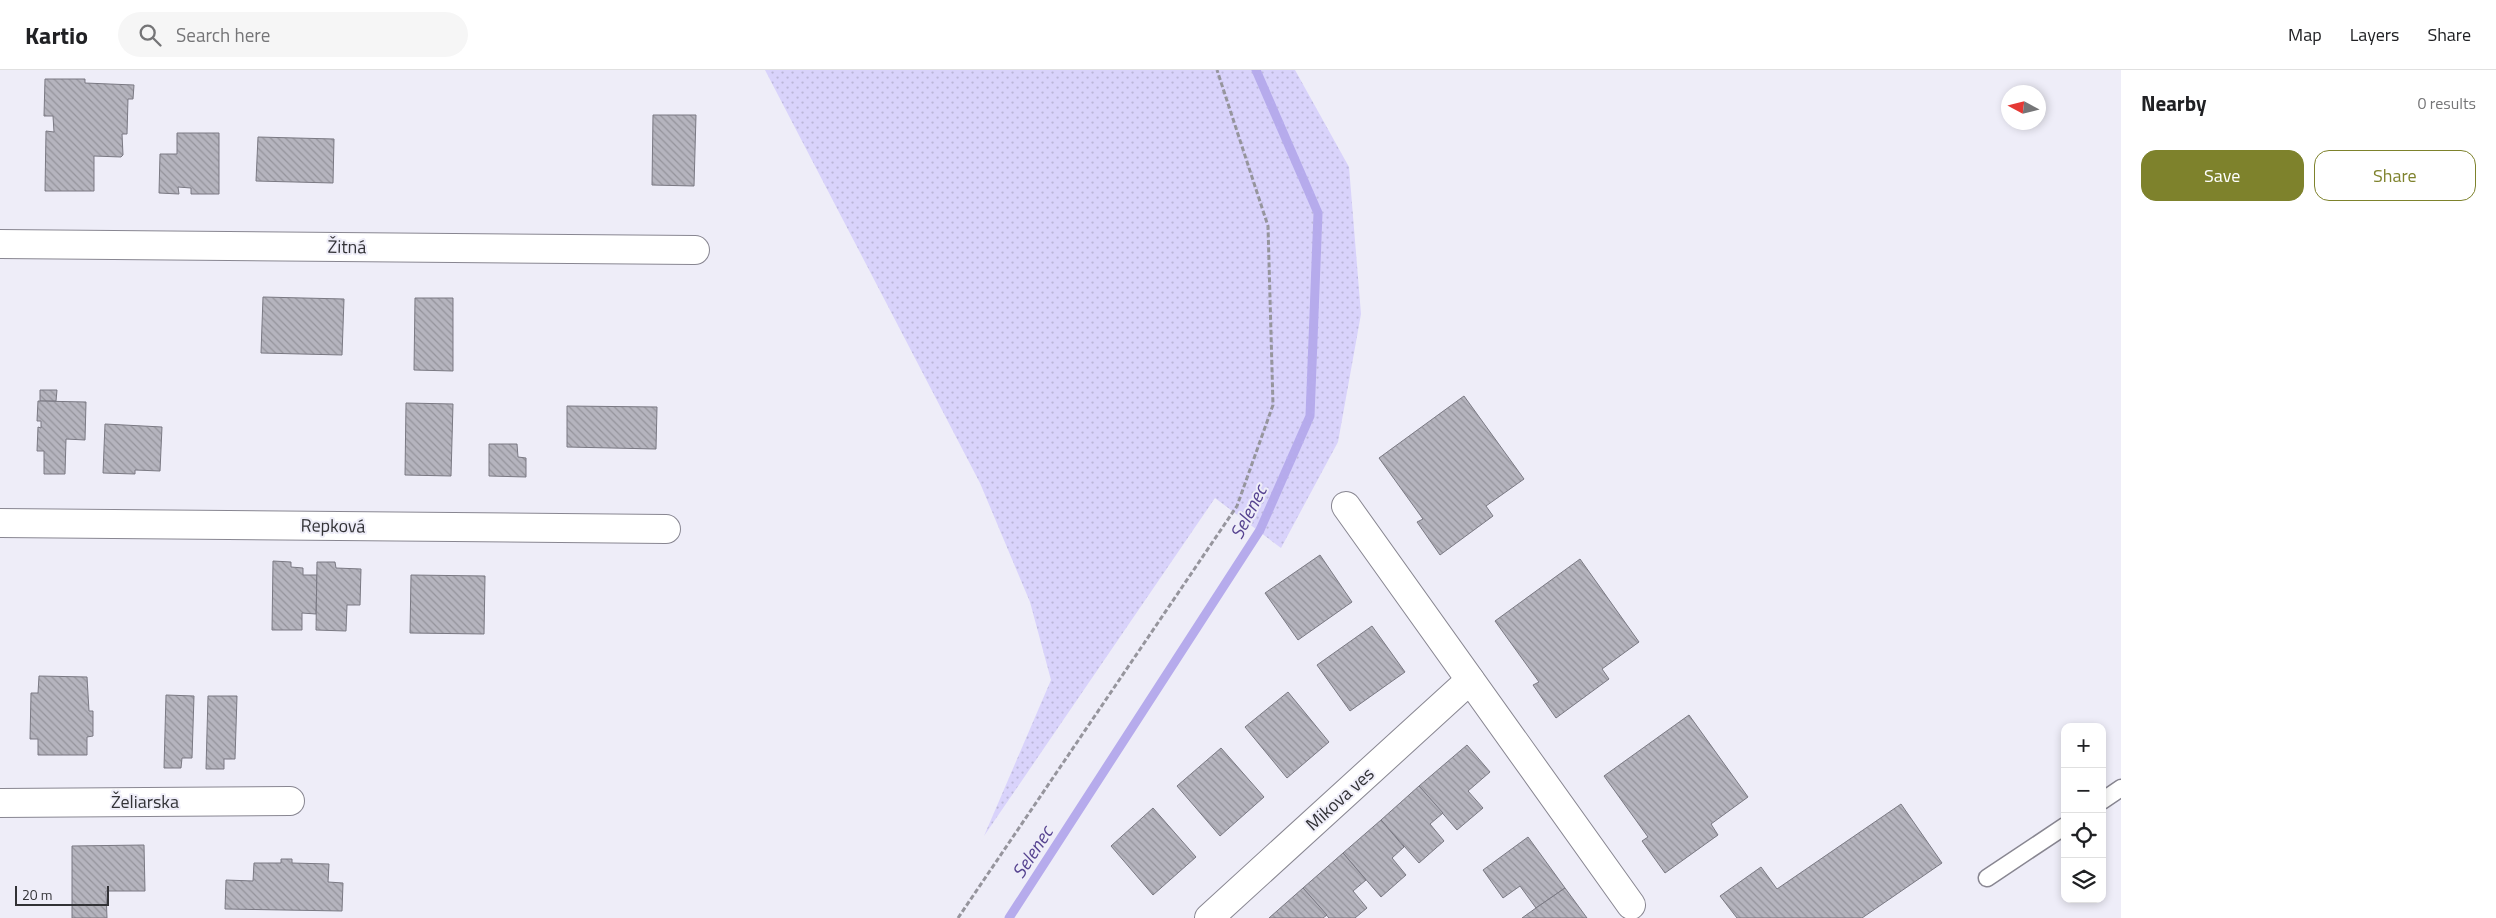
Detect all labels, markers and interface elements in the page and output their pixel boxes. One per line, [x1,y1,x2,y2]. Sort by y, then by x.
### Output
search box [118,12,468,57]
text: Kartio [25,17,88,53]
text: Search here [176,20,270,49]
icon: search [136,21,164,49]
text: Map [2288,21,2322,48]
text: Layers [2350,21,2399,48]
text: Share [2427,21,2471,48]
north arrow [2001,85,2046,130]
text: Nearby [2141,87,2206,119]
text: 0 results [2417,91,2476,115]
button: Save [2141,150,2304,201]
button: Share [2314,150,2476,201]
street label: Žitná [327,233,367,260]
water label: Selenec [1222,478,1274,544]
street label: Repková [300,511,366,540]
map controls [2061,723,2106,903]
button: + [2061,723,2106,768]
street label: Mikova ves [1299,760,1380,837]
button: − [2061,768,2106,813]
street label: Želiarska [111,788,179,815]
button: locate [2061,813,2106,858]
water label: Selenec [1004,818,1061,884]
button: layers [2061,858,2106,903]
scale bar [15,883,109,906]
text: 20 m [22,884,52,905]

